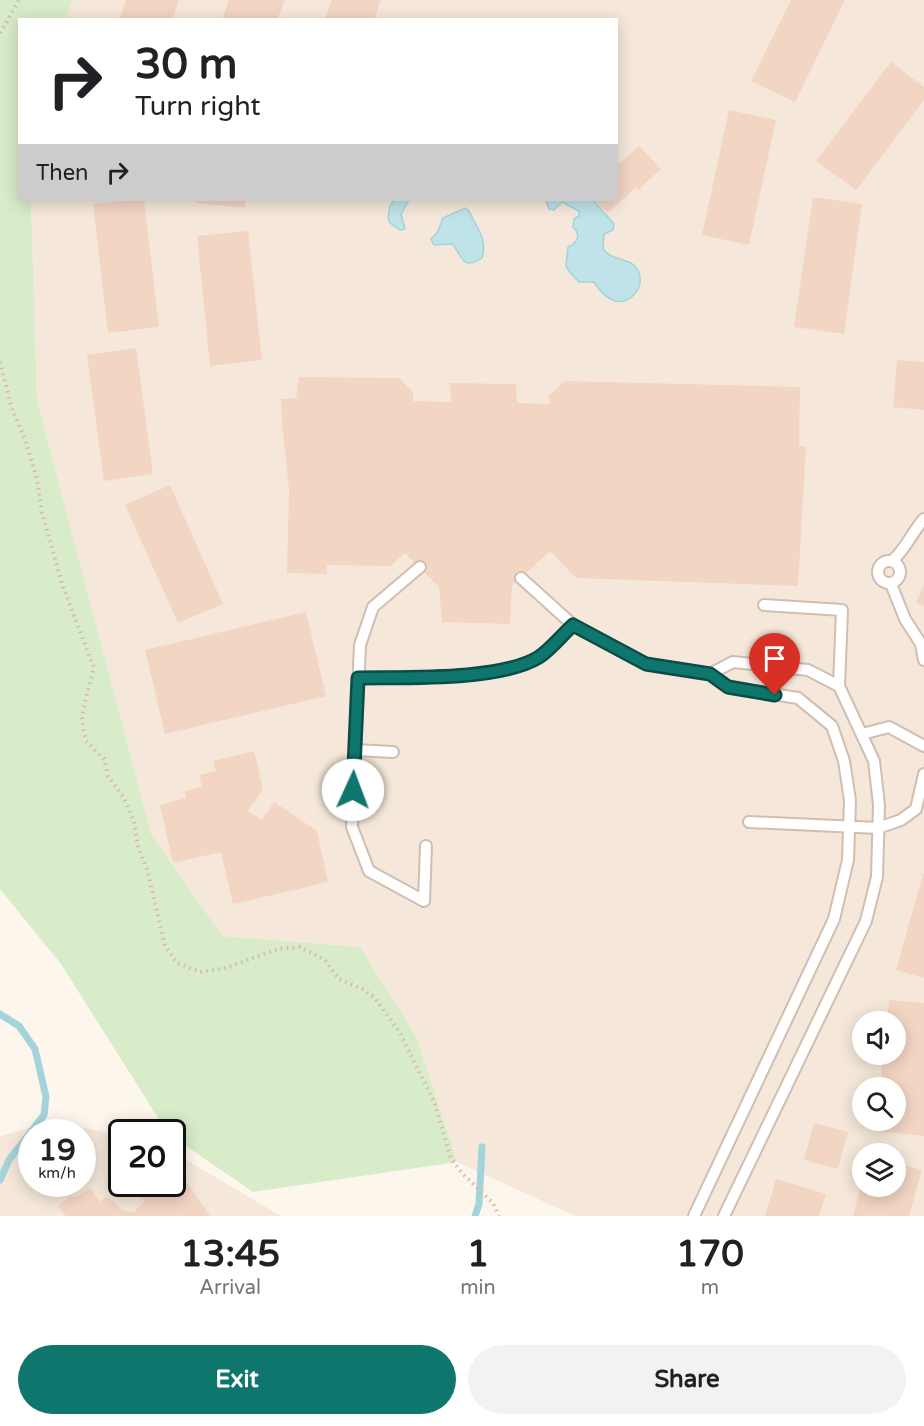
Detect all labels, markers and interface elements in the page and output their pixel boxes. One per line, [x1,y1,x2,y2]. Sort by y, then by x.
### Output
text: 30 m [135,39,237,90]
icon: right [36,42,114,120]
text: Turn right [135,90,261,123]
icon: right [101,156,134,189]
text: Then [36,160,89,186]
pin [749,633,800,695]
icon: arrive [758,642,791,675]
position arrow [321,758,385,822]
map controls [852,1011,906,1197]
button: sound [852,1011,906,1065]
button: search [852,1077,906,1131]
speed limit sign: 20 [108,1119,186,1197]
text: 19 [38,1132,76,1169]
button: layers [852,1143,906,1197]
text: km/h [38,1164,76,1182]
text: 13:45 [180,1233,280,1276]
text: 1 [467,1233,489,1276]
text: 170 [676,1233,744,1276]
text: Arrival [199,1276,261,1300]
text: min [460,1276,496,1300]
text: m [701,1276,719,1300]
button: Exit [18,1345,456,1414]
button: Share [468,1345,906,1414]

